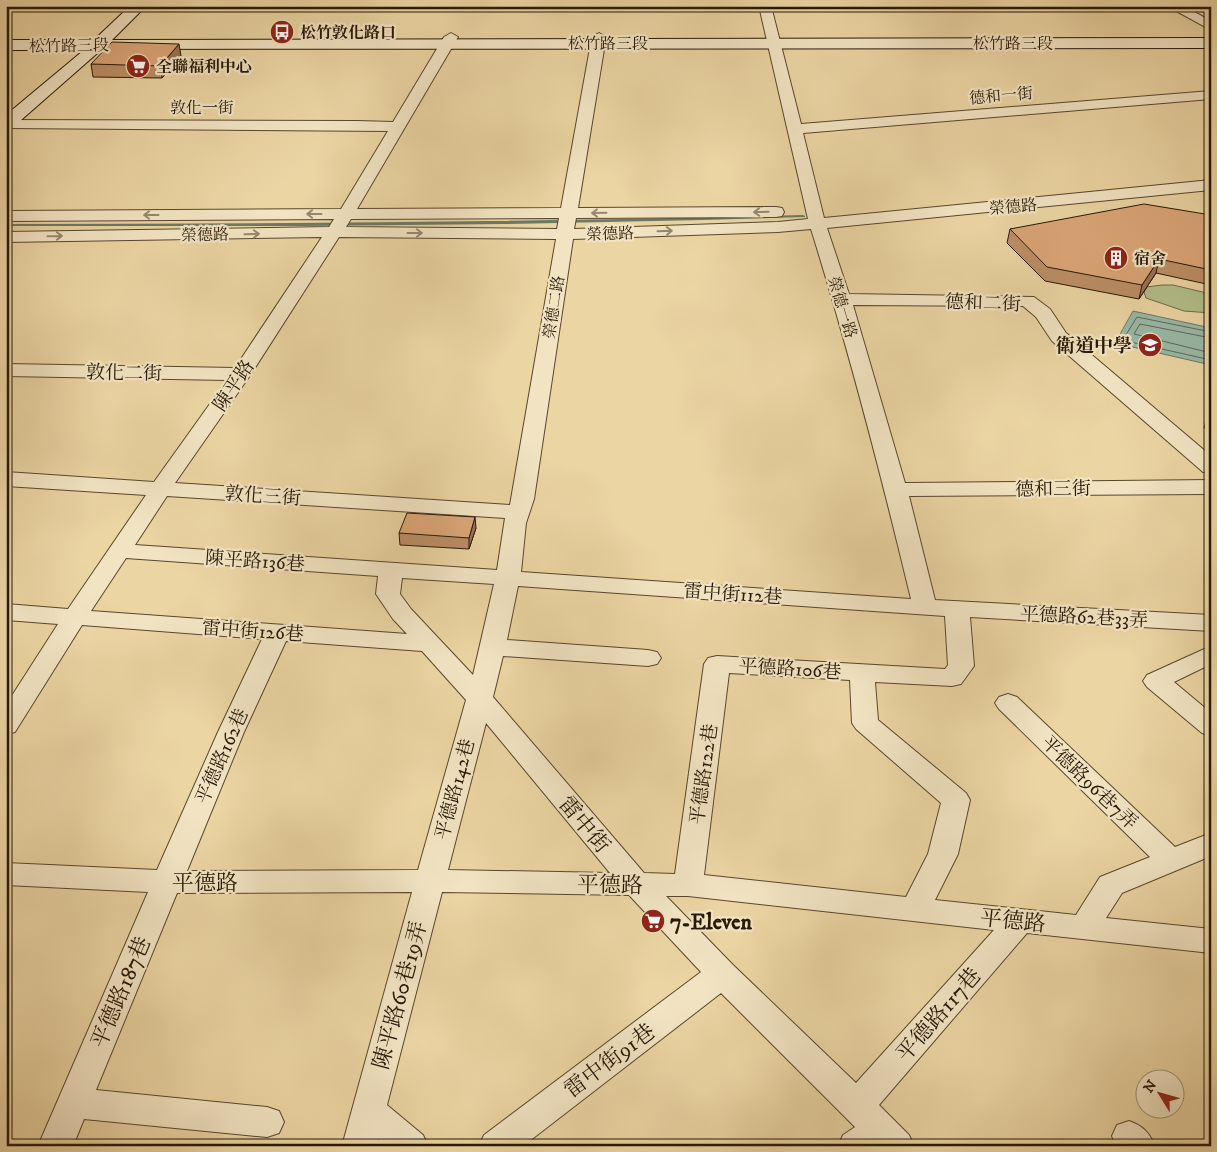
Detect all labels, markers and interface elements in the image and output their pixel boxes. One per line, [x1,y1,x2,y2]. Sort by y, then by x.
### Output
bus stop icon: 松竹敦化路口 [269,19,295,45]
place label: 松竹敦化路口 [300,23,396,43]
street label: 松竹路三段 [568,34,648,54]
street label: 松竹路三段 [973,34,1053,54]
street label: 松竹路三段 [29,35,109,57]
supermarket icon: 全聯福利中心 [125,53,151,79]
place label: 全聯福利中心 [156,57,252,77]
street label: 德和一街 [968,83,1034,109]
street label: 敦化一街 [170,98,234,118]
street label: 榮德路 [988,195,1038,219]
one-way arrow [754,207,770,217]
one-way arrow [591,208,608,218]
one-way arrow [306,209,322,219]
one-way arrow [144,210,160,220]
street label: 榮德路 [586,223,634,245]
street label: 榮德路 [181,225,229,245]
one-way arrow [656,226,673,236]
one-way arrow [406,228,423,238]
one-way arrow [244,229,260,238]
one-way arrow [46,231,63,241]
building icon: 宿舍 [1103,245,1129,271]
place label: 宿舍 [1134,249,1166,269]
street label: 榮德二路 [539,274,569,340]
street label: 榮德一路 [823,274,861,341]
street label: 德和二街 [945,291,1021,316]
school or university icon: 衛道中學 [1137,332,1163,358]
place label: 衛道中學 [1056,335,1132,358]
street label: 陳平路 [209,356,260,416]
street label: 敦化二街 [86,361,162,386]
street label: 德和三街 [1015,477,1091,502]
street label: 敦化三街 [224,482,302,511]
street label: 陳平路136巷 [204,547,306,576]
street label: 雷中街112巷 [683,580,783,609]
street label: 平德路62巷33弄 [1019,603,1149,632]
street label: 雷中街126巷 [201,616,305,647]
street label: 平德路106巷 [738,654,842,685]
street label: 平德路162巷 [191,705,254,808]
street label: 平德路122巷 [686,722,723,826]
street label: 平德路96巷7弄 [1036,732,1142,835]
street label: 平德路142巷 [431,737,480,842]
street label: 雷中街 [552,791,615,859]
street label: 平德路 [172,870,238,897]
street label: 平德路 [577,871,643,900]
street label: 平德路 [979,905,1047,938]
supermarket icon: 7-Eleven [640,908,666,934]
place label: 7-Eleven [670,909,752,936]
street label: 陳平路60巷19弄 [368,918,433,1072]
street label: 平德路187巷 [86,933,157,1052]
street label: 平德路117巷 [891,962,987,1068]
street label: 雷中街91巷 [559,1018,661,1104]
north arrow [1134,1070,1184,1120]
text: N [1140,1076,1161,1097]

